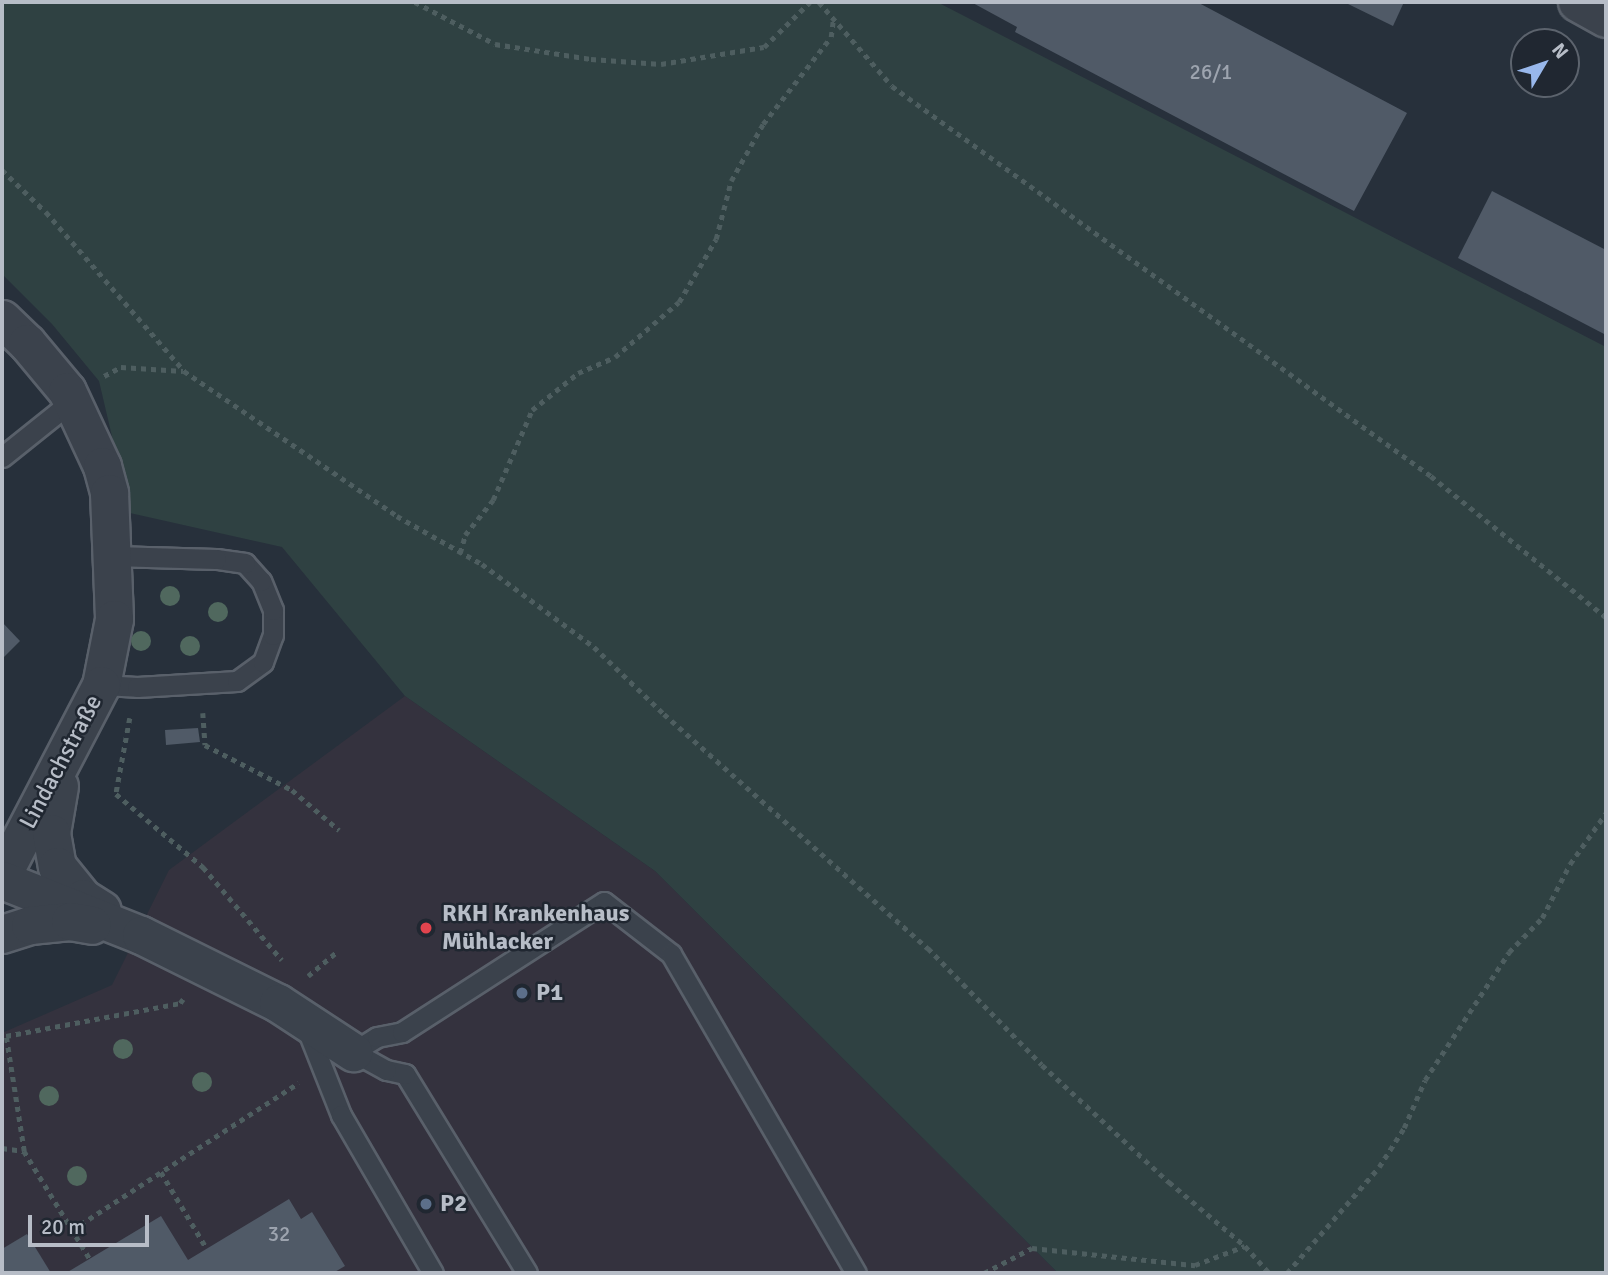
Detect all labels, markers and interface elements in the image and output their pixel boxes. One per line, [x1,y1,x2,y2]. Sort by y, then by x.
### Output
north arrow [1510,28,1580,98]
text: N [1546,38,1573,64]
house number: 26/1 [1190,59,1232,85]
street label: Lindachstraße [14,690,108,834]
place label: RKH Krankenhaus Mühlacker [442,900,629,956]
marker: RKH Krankenhaus Mühlacker [416,918,436,938]
place label: P1 [536,979,563,1007]
marker: P1 [514,985,530,1001]
place label: P2 [440,1190,467,1218]
marker: P2 [418,1196,434,1212]
scale bar [32,1202,152,1246]
text: 20 m [41,1214,85,1240]
house number: 32 [268,1221,290,1247]

